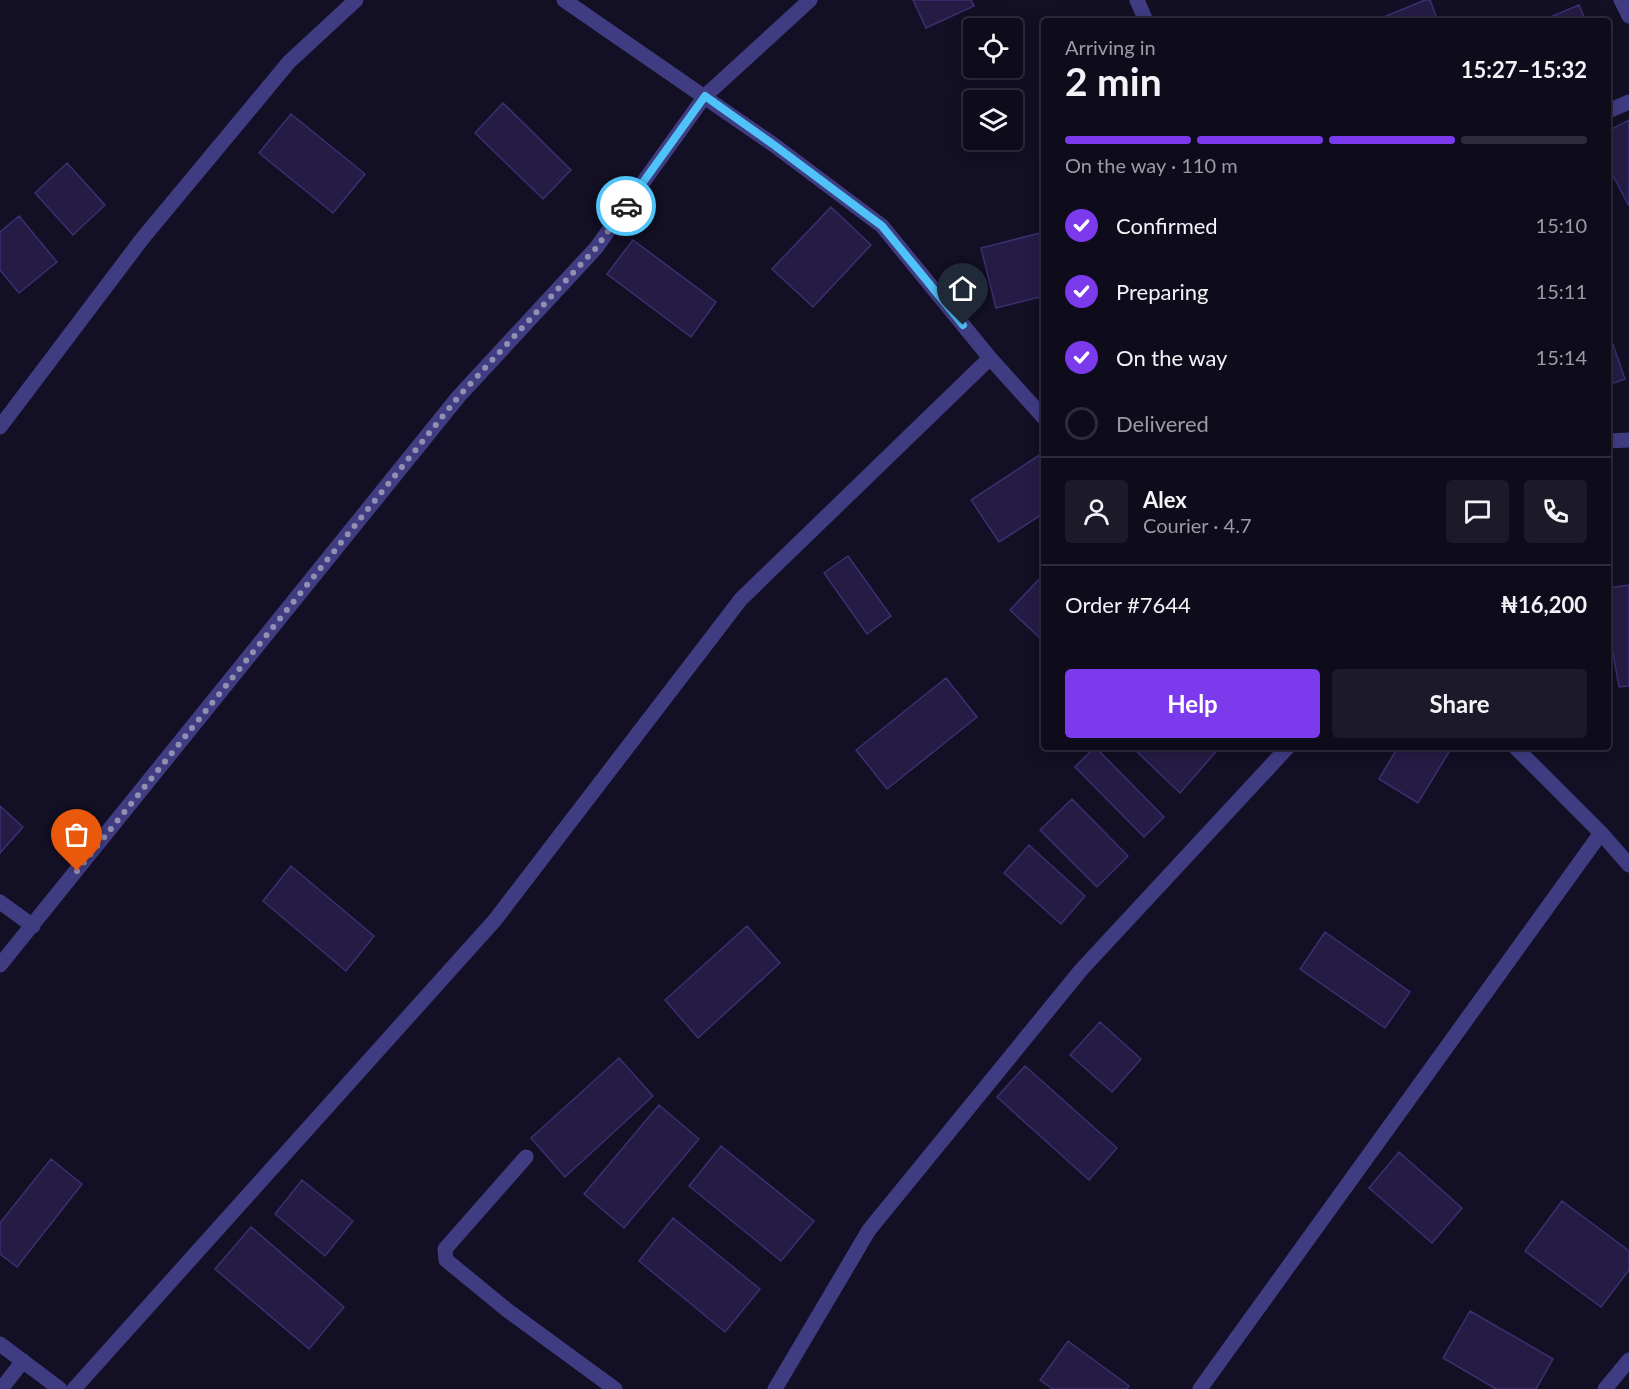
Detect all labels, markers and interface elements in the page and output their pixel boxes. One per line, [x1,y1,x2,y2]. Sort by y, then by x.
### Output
map controls [963,18,1023,150]
button: locate [963,18,1023,78]
text: Arriving in [1065,35,1156,59]
text: 15:27–15:32 [1461,56,1587,83]
text: 2 min [1065,58,1162,104]
button: layers [963,90,1023,150]
text: On the way · 110 m [1065,153,1238,177]
courier [596,176,656,236]
icon: car [610,190,643,223]
icon: check [1065,209,1098,242]
text: Confirmed [1116,212,1218,239]
text: 15:10 [1536,213,1587,237]
pin [937,263,988,325]
icon: home [946,272,979,305]
icon: check [1065,275,1098,308]
text: Preparing [1116,278,1208,305]
text: 15:11 [1536,279,1587,303]
icon: check [1065,341,1098,374]
text: On the way [1116,344,1227,371]
text: 15:14 [1536,345,1587,369]
text: Delivered [1116,410,1209,437]
button: person [1065,480,1128,543]
button: chat [1446,480,1509,543]
button: phone [1524,480,1587,543]
text: Alex [1143,486,1187,513]
text: Courier · 4.7 [1143,513,1252,537]
text: Order #7644 [1065,591,1191,618]
text: ₦16,200 [1500,591,1587,618]
button: Help [1065,669,1320,738]
button: Share [1332,669,1587,738]
pin [51,809,102,871]
icon: bag [60,818,93,851]

